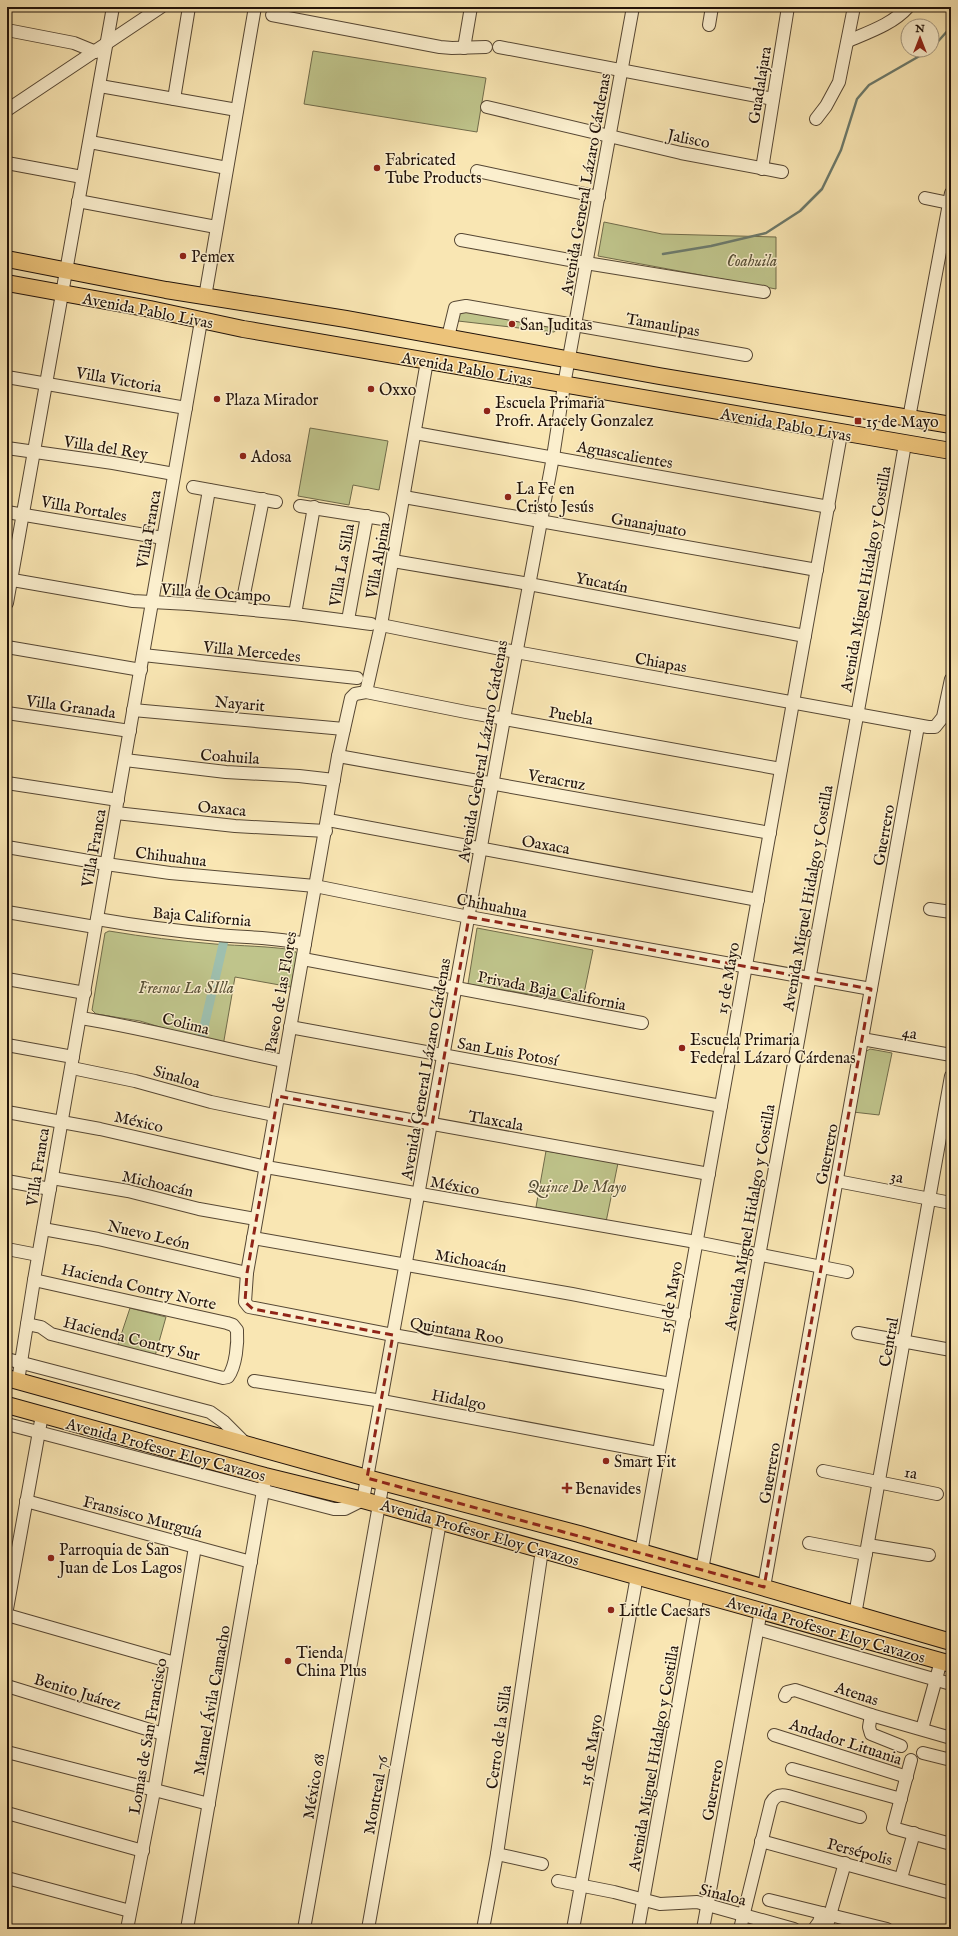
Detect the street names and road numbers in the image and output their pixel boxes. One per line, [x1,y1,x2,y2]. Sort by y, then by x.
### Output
street label: Guadalajara [745,45,777,125]
street label: Avenida General Lázaro Cárdenas [557,72,616,298]
street label: Jalisco [664,125,712,154]
street label: Avenida Pablo Livas [80,289,215,335]
street label: Tamaulipas [624,310,702,342]
street label: Avenida Pablo Livas [399,348,534,391]
street label: Villa Victoria [73,363,163,398]
street label: Avenida Pablo Livas [718,404,853,447]
street label: Villa del Rey [61,432,149,466]
street label: Aguascalientes [574,438,675,474]
street label: Avenida Miguel Hidalgo y Costilla [837,465,897,695]
street label: Villa Franca [133,489,167,571]
street label: Villa Portales [38,492,129,527]
street label: Guanajuato [609,509,688,543]
street label: Villa Alpina [362,520,396,601]
street label: Villa La Silla [326,522,360,609]
street label: Yucatán [574,569,630,599]
street label: Villa de Ocampo [159,580,272,608]
street label: Villa Mercedes [201,638,302,668]
street label: Avenida General Lázaro Cárdenas [454,639,513,865]
street label: Chiapas [633,650,689,678]
street label: Villa Granada [24,692,117,724]
street label: Nayarit [214,693,266,717]
street label: Puebla [547,703,594,731]
street label: Coahuila [200,746,260,770]
street label: Veracruz [525,766,587,796]
street label: Avenida Miguel Hidalgo y Costilla [779,784,839,1014]
street label: Oaxaca [197,798,247,822]
street label: Guerrero [870,803,900,868]
street label: Villa Franca [78,808,112,890]
street label: Oaxaca [520,832,571,860]
street label: Chihuahua [134,844,208,872]
street label: Chihuahua [455,890,529,924]
street label: Baja California [152,904,252,932]
street label: Paseo de las Flores [261,930,303,1055]
street label: 15 de Mayo [713,940,745,1016]
street label: Avenida General Lázaro Cárdenas [397,957,456,1183]
street label: Privada Baja California [476,968,628,1016]
street label: Colima [160,1009,211,1040]
street label: 4a [900,1023,919,1045]
street label: San Luis Potosí [456,1034,561,1072]
street label: Sinaloa [151,1062,202,1094]
street label: Avenida Miguel Hidalgo y Costilla [721,1103,781,1333]
street label: Tlaxcala [466,1107,525,1137]
street label: México [112,1108,165,1138]
street label: Guerrero [812,1122,844,1187]
street label: Villa Franca [23,1127,55,1209]
street label: Michoacán [120,1167,196,1203]
street label: 3a [888,1167,905,1189]
street label: México [428,1173,481,1201]
street label: Nuevo León [105,1217,192,1255]
street label: Michoacán [433,1246,509,1278]
street label: 15 de Mayo [656,1259,688,1335]
street label: Hacienda Contry Norte [59,1260,218,1316]
street label: Hacienda Contry Sur [61,1313,202,1367]
street label: Quintana Roo [408,1314,505,1350]
street label: Central [876,1315,904,1369]
street label: Hidalgo [430,1386,488,1416]
street label: Avenida Profesor Eloy Cavazos [62,1414,268,1487]
street label: Guerrero [756,1441,786,1506]
street label: 1a [902,1463,919,1485]
street label: Fransisco Murguía [80,1492,205,1544]
street label: Avenida Profesor Eloy Cavazos [377,1496,582,1572]
street label: Avenida Profesor Eloy Cavazos [723,1593,928,1669]
street label: Manuel Ávila Camacho [188,1623,236,1777]
street label: Avenida Miguel Hidalgo y Costilla [625,1644,685,1874]
street label: Lomas de San Francisco [125,1656,173,1816]
street label: Benito Juárez [31,1670,123,1716]
street label: Atenas [831,1678,881,1711]
street label: Cerro de la Silla [483,1684,517,1791]
street label: 15 de Mayo [576,1712,608,1788]
street label: Andador Lituania [786,1715,904,1771]
street label: México 68 [299,1752,331,1821]
street label: Montreal 76 [360,1754,394,1836]
street label: Guerrero [699,1758,729,1823]
street label: Persépolis [825,1835,895,1871]
street label: Sinaloa [697,1880,748,1911]

